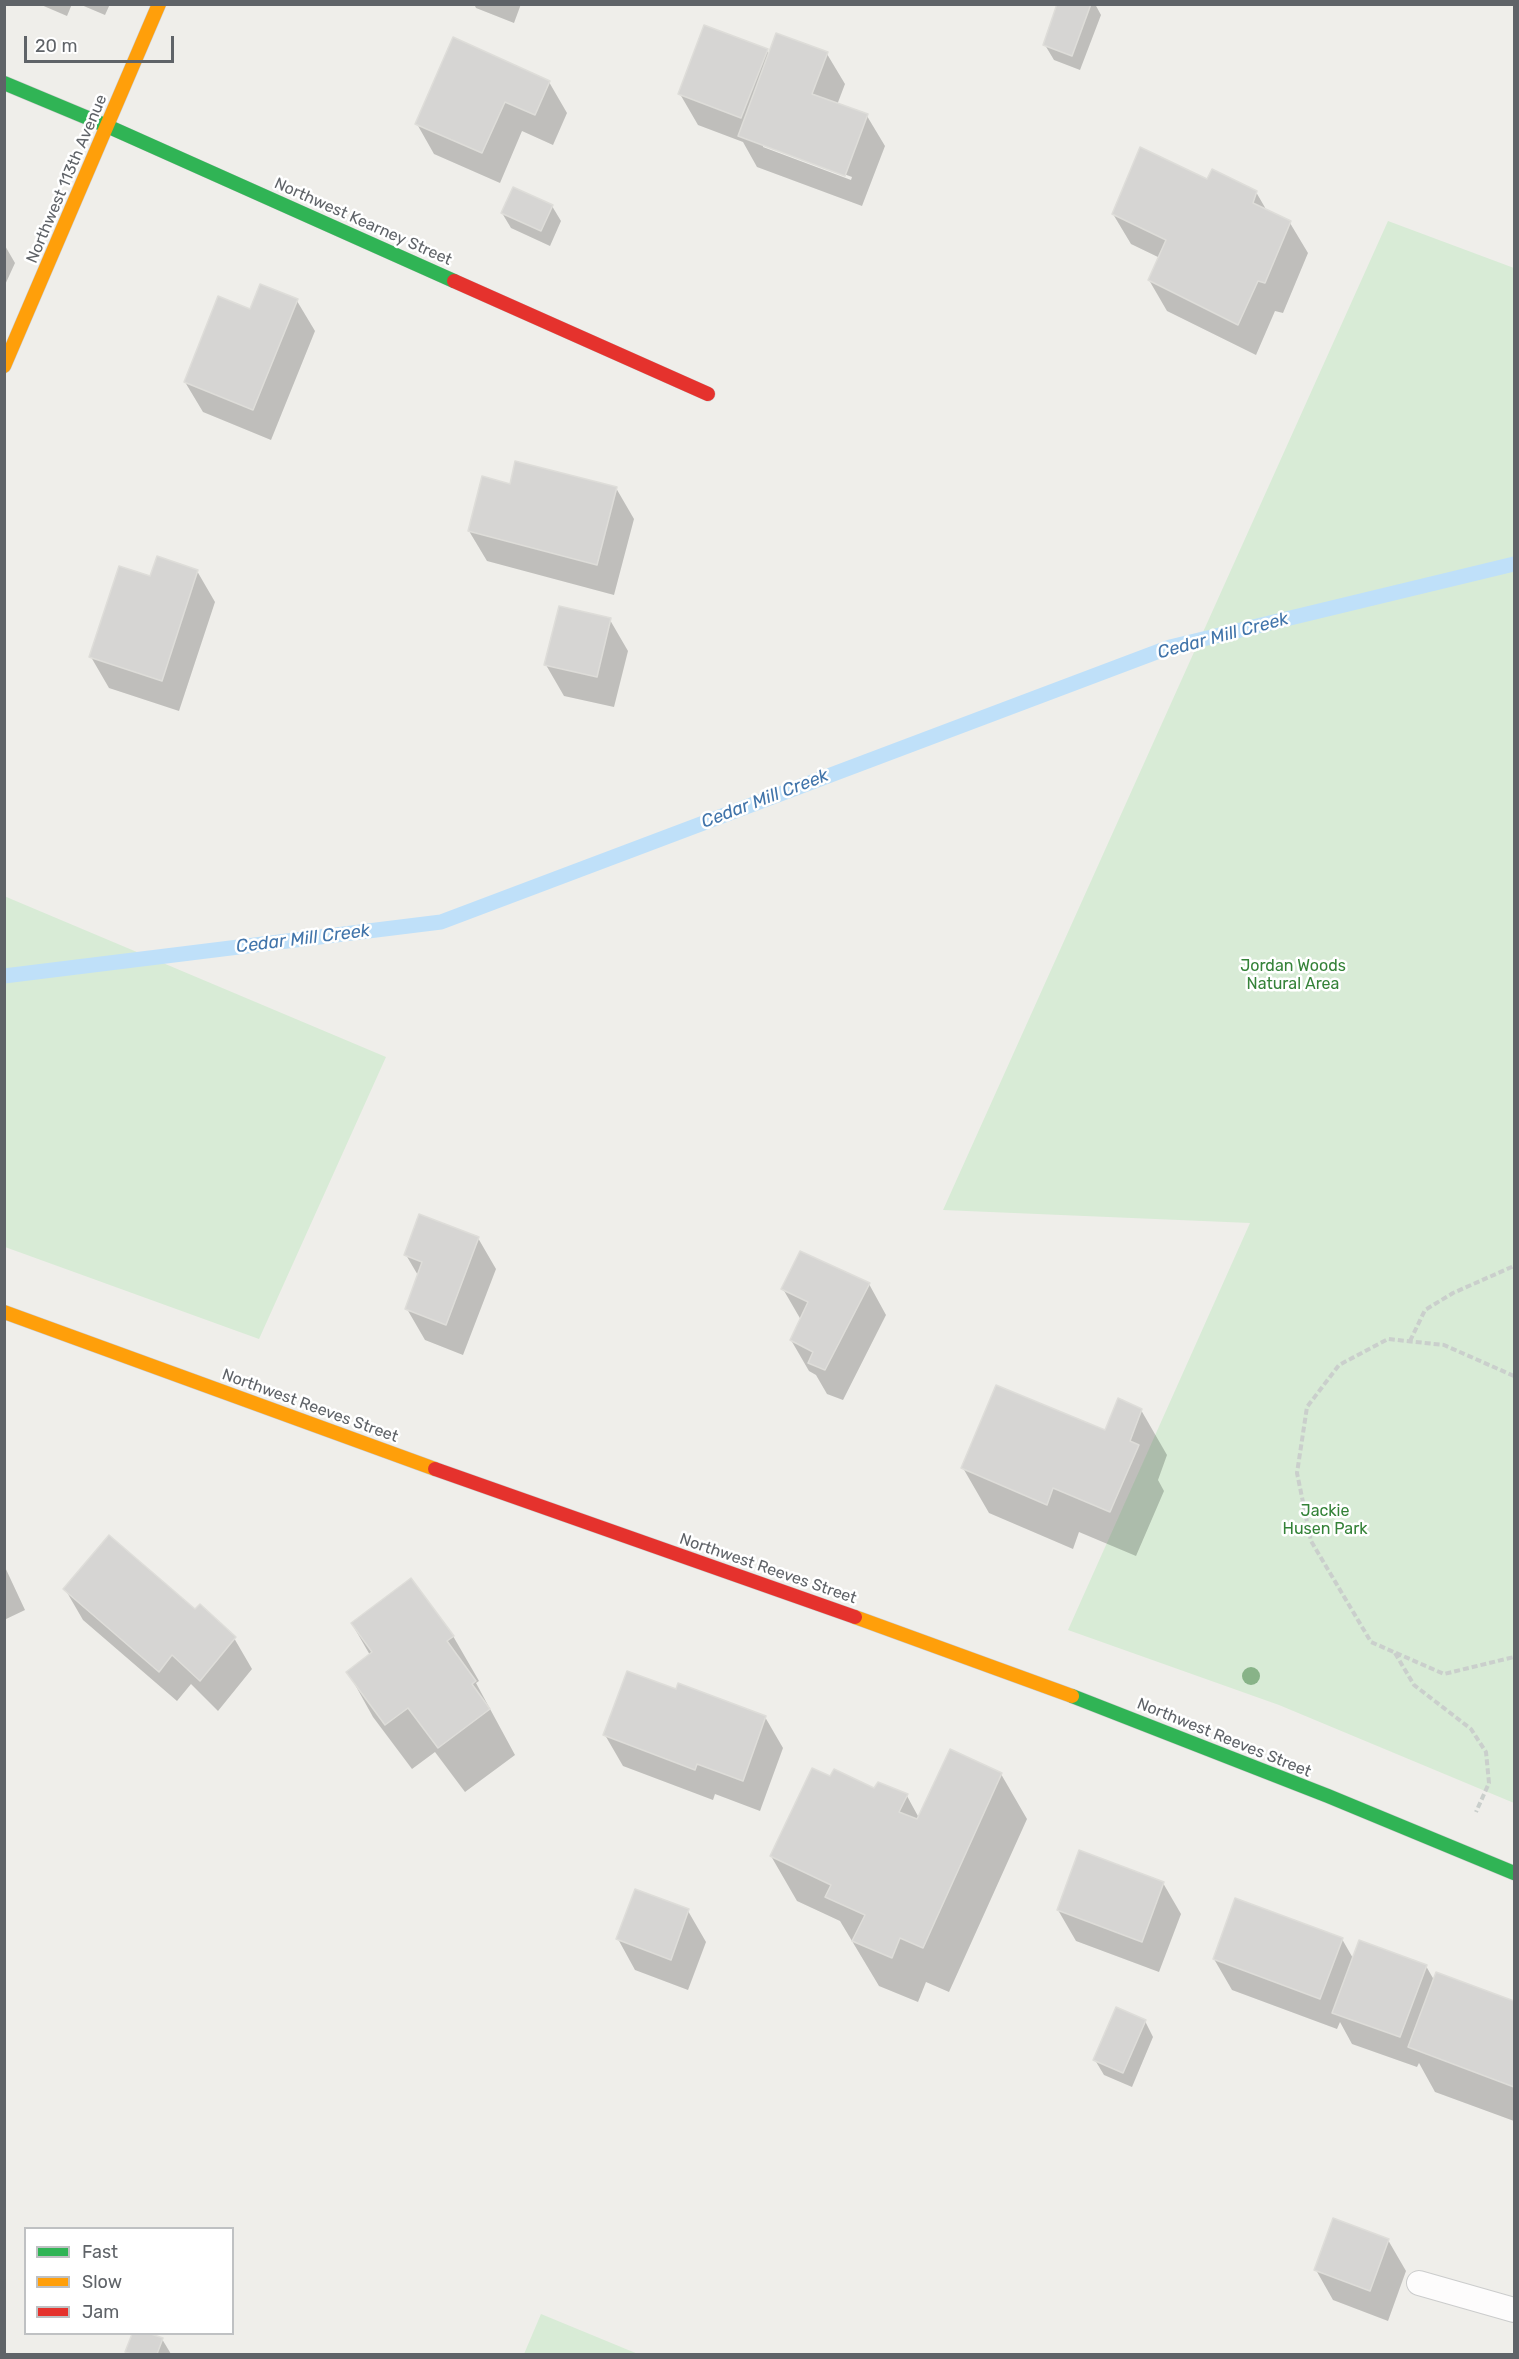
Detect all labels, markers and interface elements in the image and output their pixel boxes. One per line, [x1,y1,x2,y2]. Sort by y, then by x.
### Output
scale bar [27,24,177,62]
text: 20 m [35,35,77,57]
street label: Northwest 113th Avenue [23,92,111,266]
street label: Northwest Kearney Street [271,174,455,270]
water label: Cedar Mill Creek [1155,608,1291,664]
water label: Cedar Mill Creek [698,765,832,833]
water label: Cedar Mill Creek [235,920,371,958]
park label: Jordan Woods Natural Area [1240,956,1346,994]
street label: Northwest Reeves Street [219,1365,401,1447]
park label: Jackie Husen Park [1282,1501,1368,1539]
street label: Northwest Reeves Street [677,1530,859,1608]
street label: Northwest Reeves Street [1134,1694,1314,1782]
legend [24,2227,234,2335]
text: Fast [82,2241,118,2263]
text: Slow [82,2271,122,2293]
text: Jam [82,2301,119,2323]

